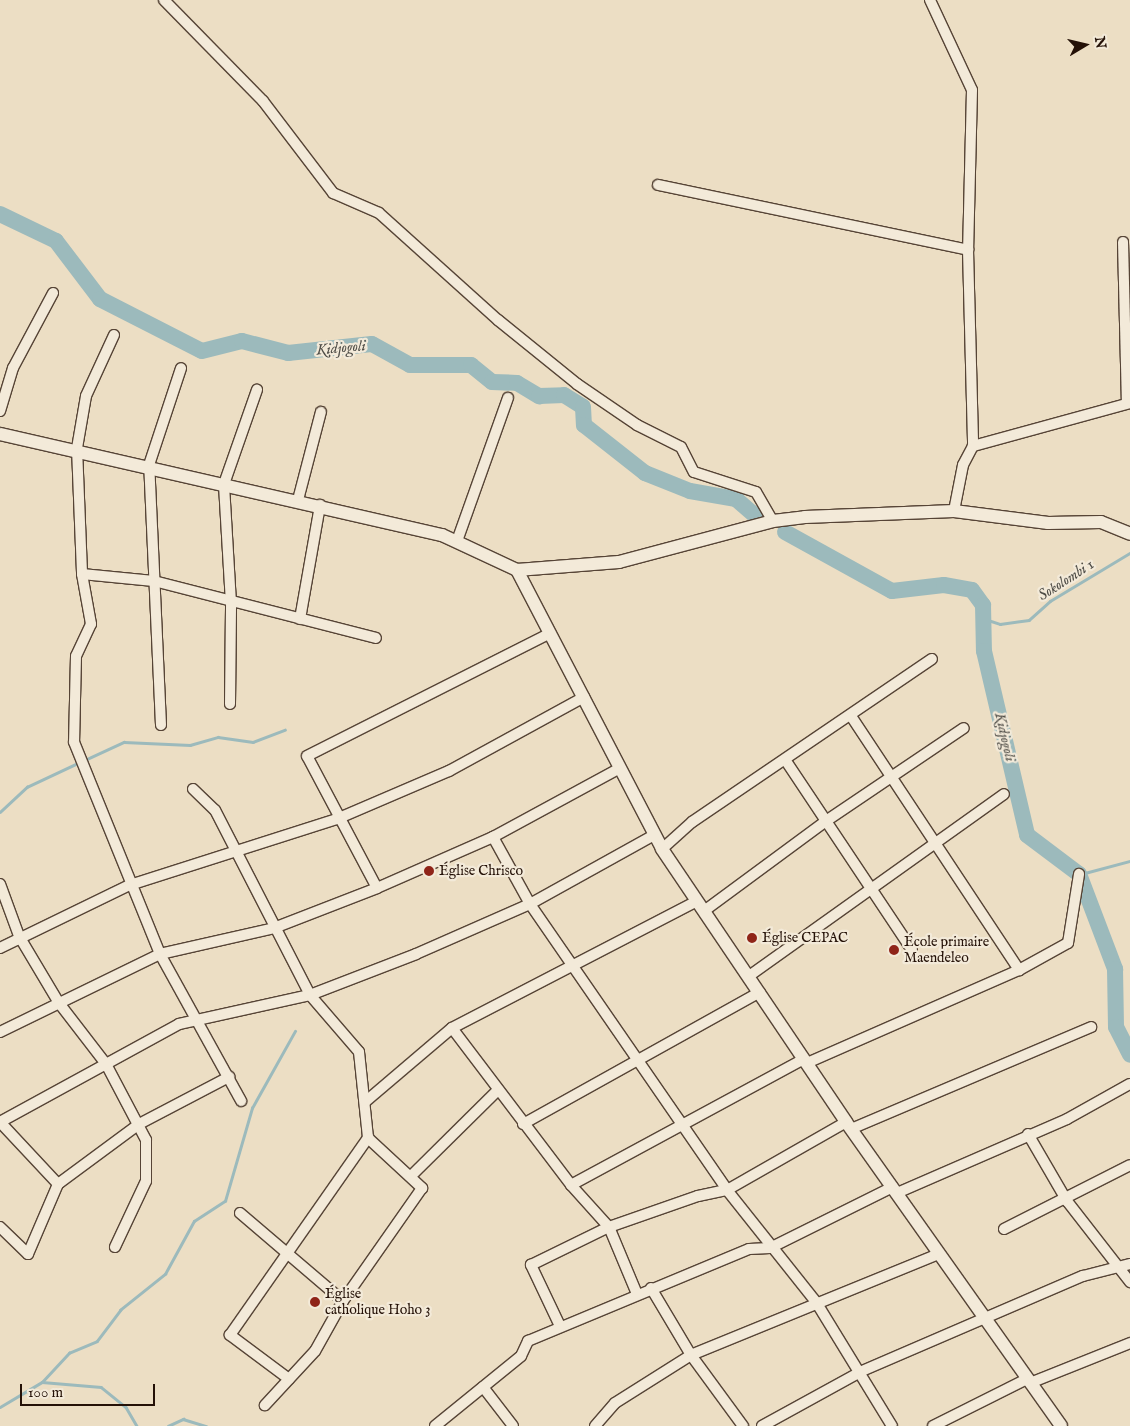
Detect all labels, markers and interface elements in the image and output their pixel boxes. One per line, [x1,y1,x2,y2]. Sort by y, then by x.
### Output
north arrow [1060,20,1110,70]
text: N [1090,35,1110,50]
water label: Kidjogoli [316,337,366,359]
water label: Sokolombi 1 [1035,555,1097,605]
water label: Kidjogoli [991,711,1019,763]
place label: Église Chrisco [439,863,523,879]
marker: Église Chrisco [423,865,435,877]
place label: Église CEPAC [762,930,848,946]
marker: Église CEPAC [746,932,758,944]
place label: École primaire Maendeleo [904,934,989,966]
marker: École primaire Maendeleo [888,944,900,956]
place label: Église catholique Hoho 3 [325,1286,430,1318]
marker: Église catholique Hoho 3 [309,1296,321,1308]
scale bar [22,1374,158,1406]
text: 100 m [28,1383,63,1402]

